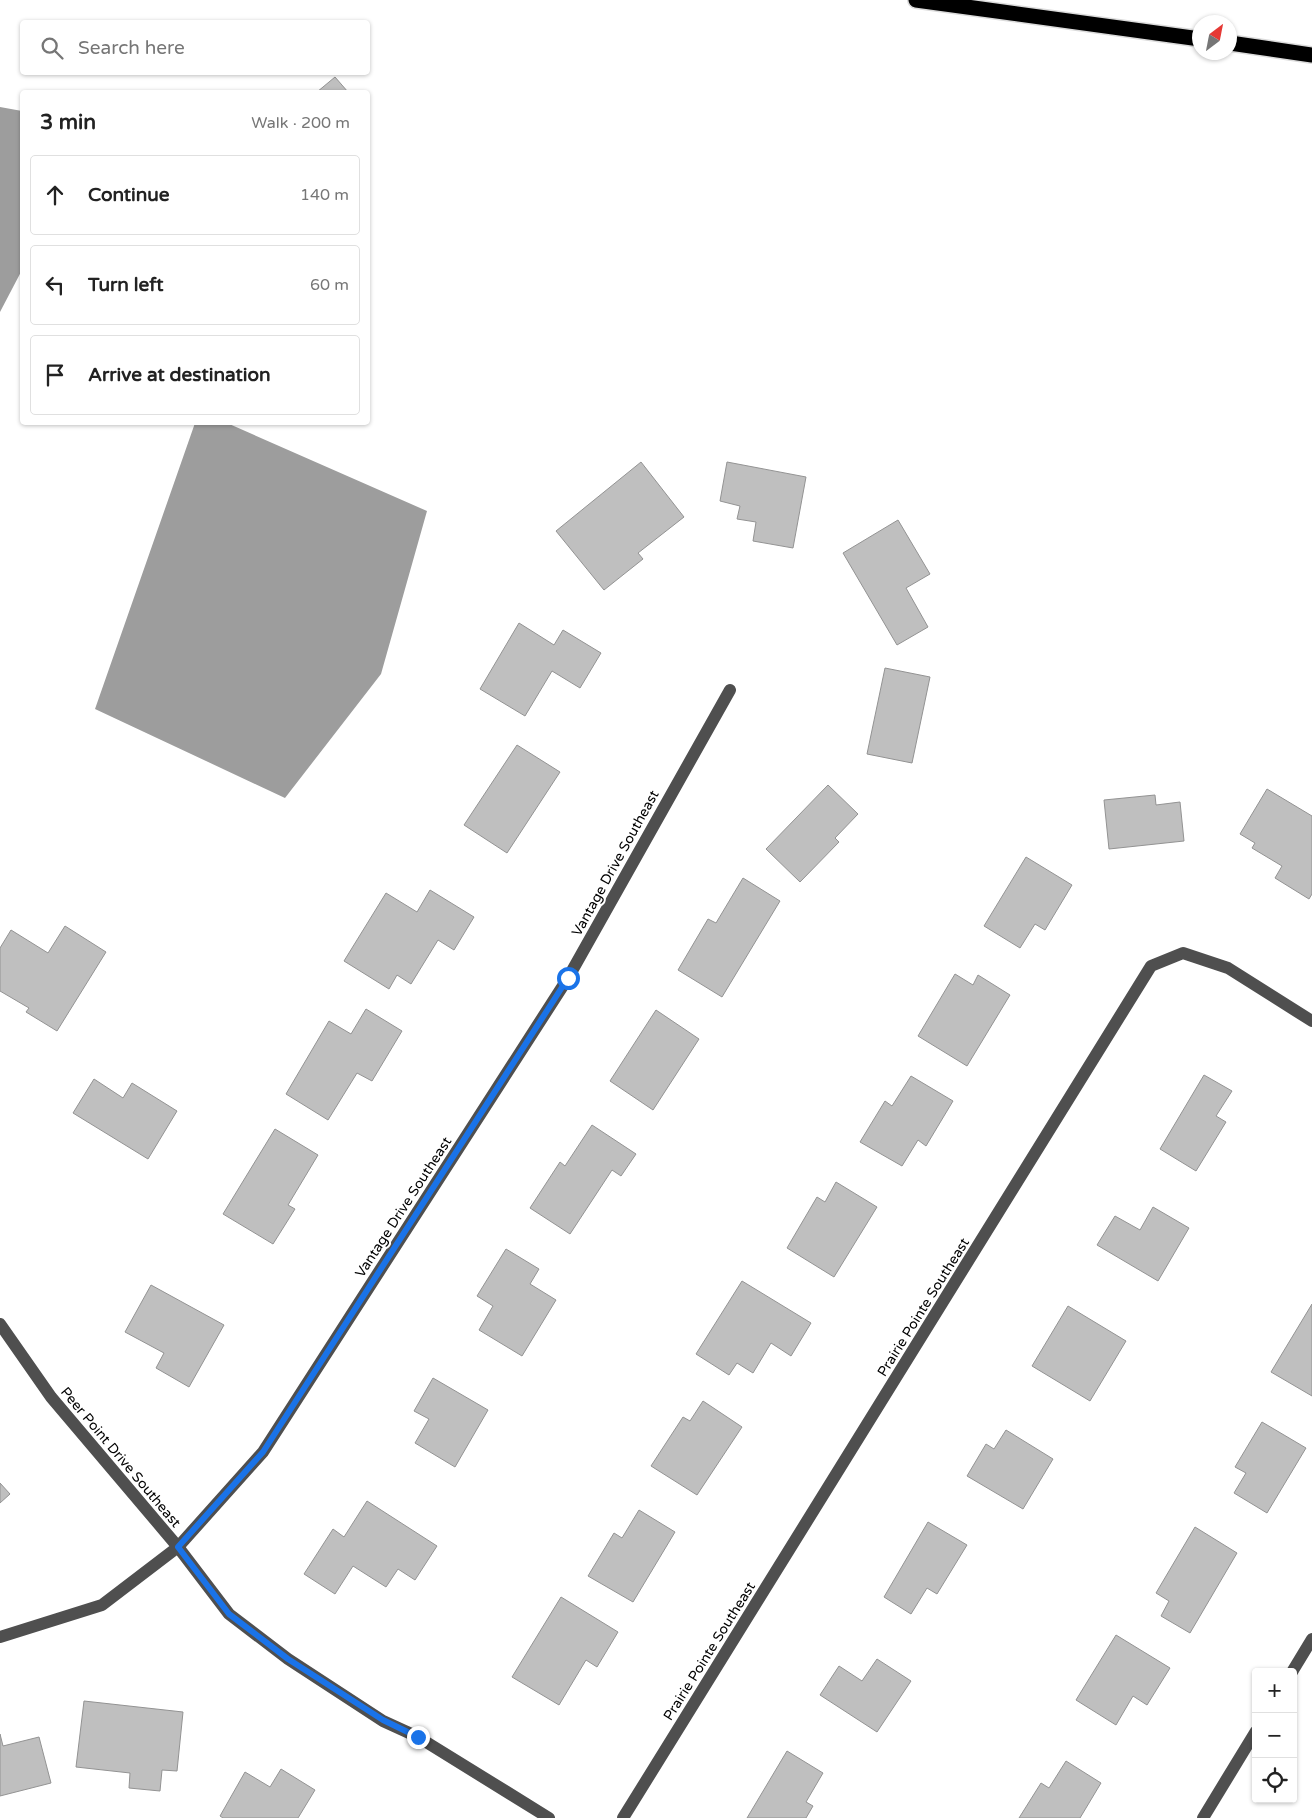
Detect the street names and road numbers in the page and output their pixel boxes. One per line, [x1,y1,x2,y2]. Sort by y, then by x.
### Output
street label: Vantage Drive Southeast [568,787,663,939]
street label: Vantage Drive Southeast [352,1133,456,1281]
street label: Prairie Pointe Southeast [874,1234,973,1380]
street label: Peer Point Drive Southeast [57,1384,185,1531]
street label: Prairie Pointe Southeast [660,1578,759,1724]

